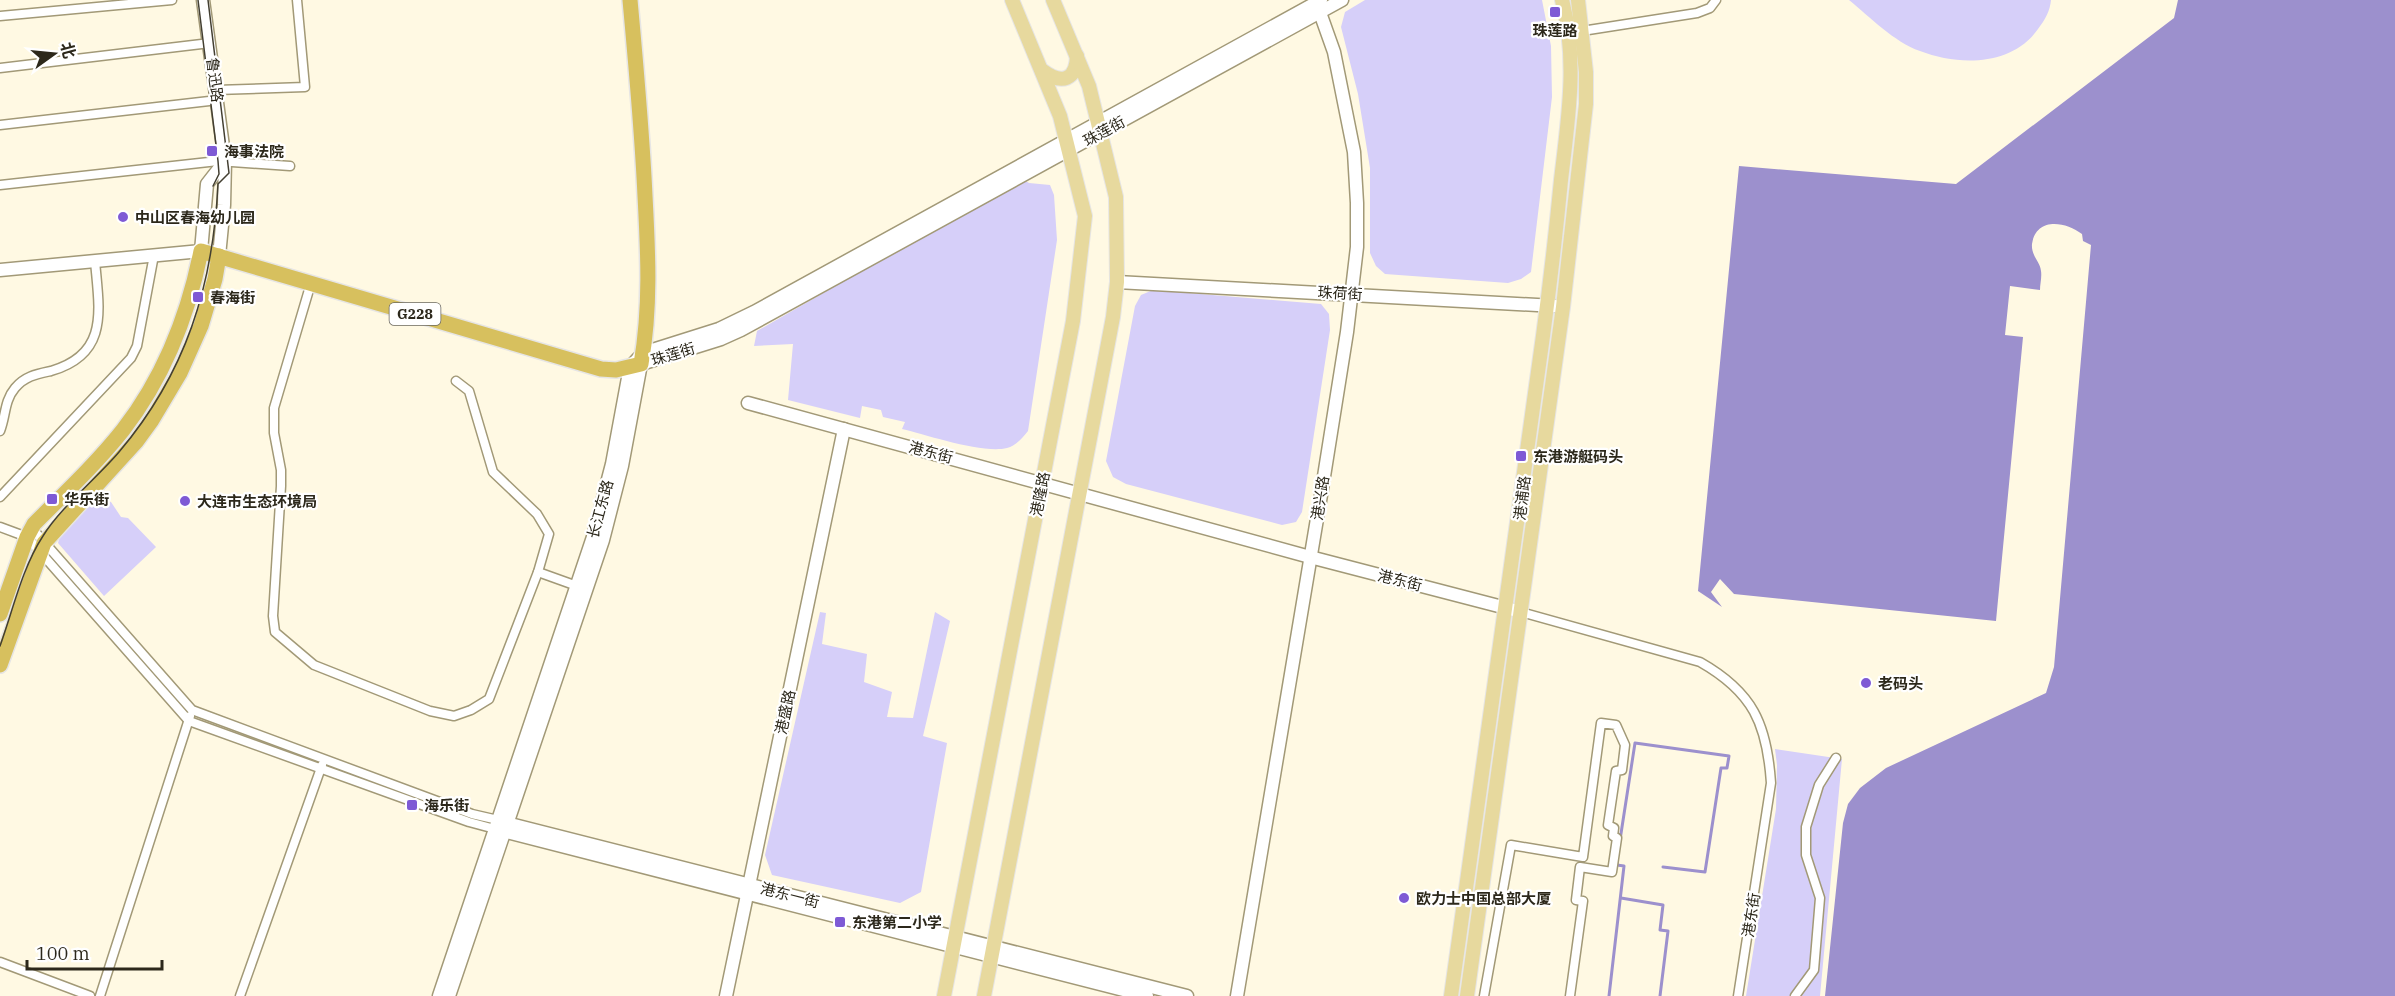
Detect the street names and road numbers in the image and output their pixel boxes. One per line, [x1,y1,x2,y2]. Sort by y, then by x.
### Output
street label: 鲁迅路 [203,57,227,103]
street label: 珠莲街 [1080,112,1128,150]
street label: 珠荷街 [1317,282,1363,304]
road number: G228 [390,303,440,325]
street label: 珠莲街 [649,338,697,370]
street label: 港东街 [907,437,955,467]
street label: 港隆路 [1026,470,1054,518]
street label: 港兴路 [1307,474,1333,522]
street label: 港浦路 [1510,475,1534,521]
street label: 长江东路 [583,478,617,540]
street label: 港东街 [1376,565,1424,595]
street label: 港盛路 [771,688,799,736]
street label: 港东一街 [759,879,821,911]
street label: 港东街 [1738,891,1764,939]

